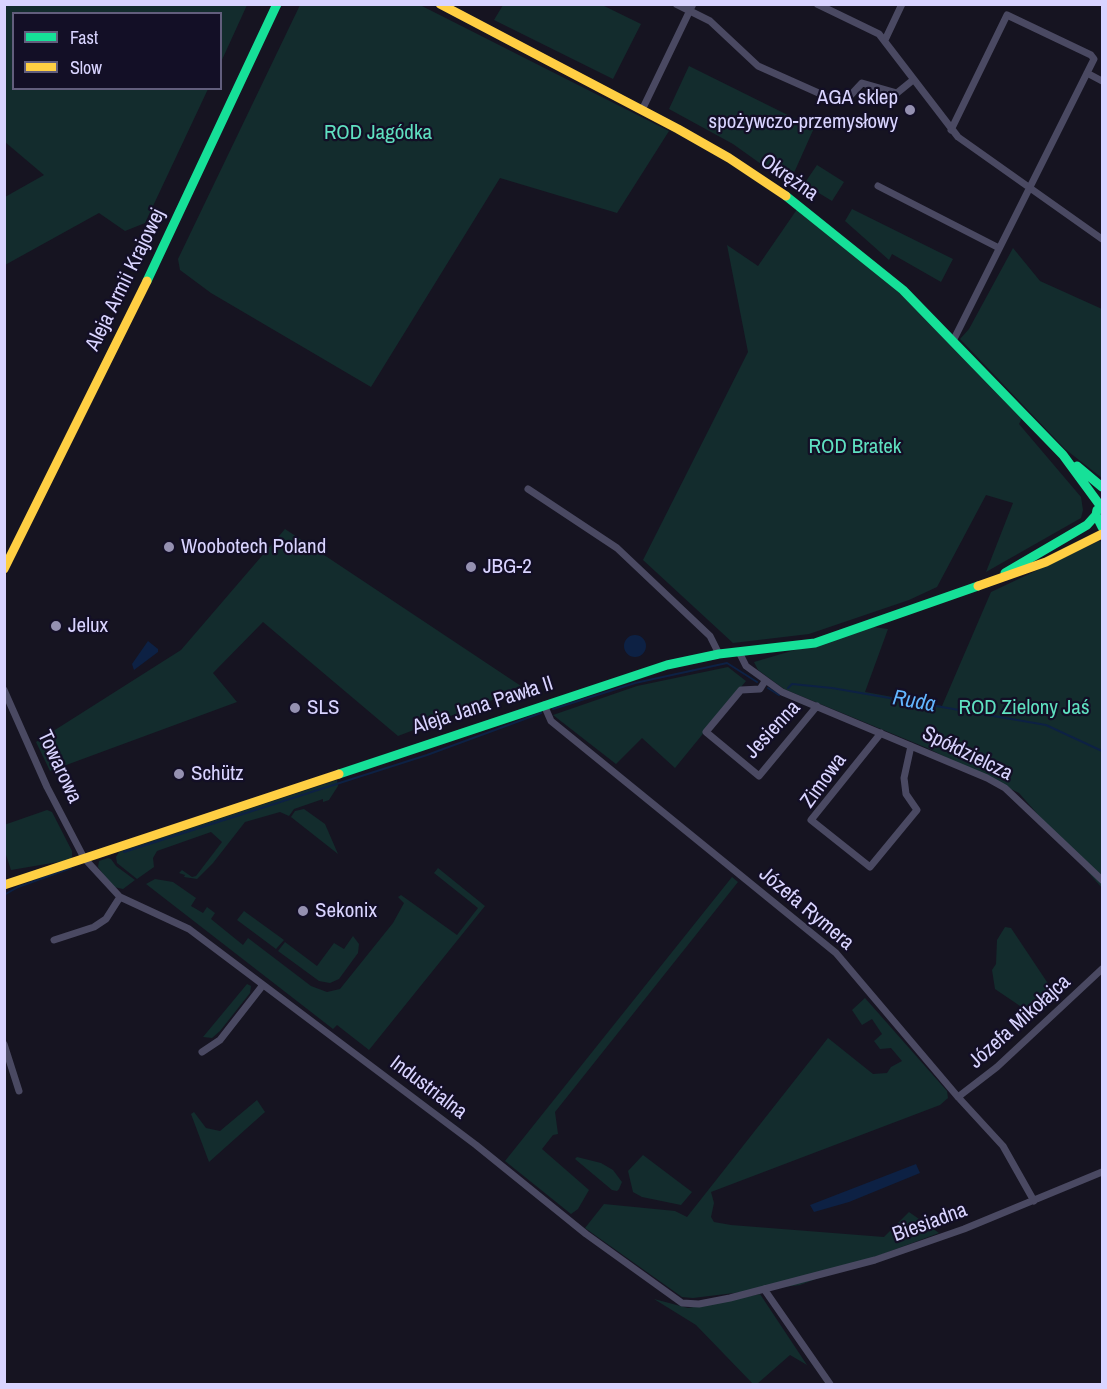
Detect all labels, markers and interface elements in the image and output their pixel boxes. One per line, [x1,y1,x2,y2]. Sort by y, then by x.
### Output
legend [12,12,222,90]
text: Fast [70,25,98,50]
text: Slow [70,55,102,80]
place label: AGA sklep spożywczo-przemysłowy [709,85,898,135]
marker: AGA sklep spożywczo-przemysłowy [903,103,917,117]
park label: ROD Jagódka [324,120,432,146]
street label: Okrężna [755,149,823,207]
street label: Aleja Armii Krajowej [81,205,171,355]
park label: ROD Bratek [809,434,901,460]
place label: Woobotech Poland [181,534,326,560]
marker: Woobotech Poland [162,540,176,554]
place label: JBG-2 [483,554,532,580]
marker: JBG-2 [464,560,478,574]
place label: Jelux [68,613,108,639]
marker: Jelux [49,619,63,633]
street label: Aleja Jana Pawła II [409,671,557,741]
water label: Ruda [890,685,938,719]
place label: SLS [307,695,340,721]
park label: ROD Zielony Jaś [958,695,1090,721]
street label: Jesienna [740,696,806,764]
marker: SLS [288,701,302,715]
street label: Spółdzielcza [918,721,1016,787]
street label: Towarowa [31,727,87,807]
street label: Zimowa [796,749,852,813]
place label: Schütz [191,761,244,787]
marker: Schütz [172,767,186,781]
street label: Józefa Rymera [754,862,858,956]
place label: Sekonix [315,898,377,924]
marker: Sekonix [296,904,310,918]
street label: Józefa Mikołajca [964,970,1076,1074]
street label: Industrialna [384,1051,472,1125]
street label: Biesiadna [889,1198,971,1248]

